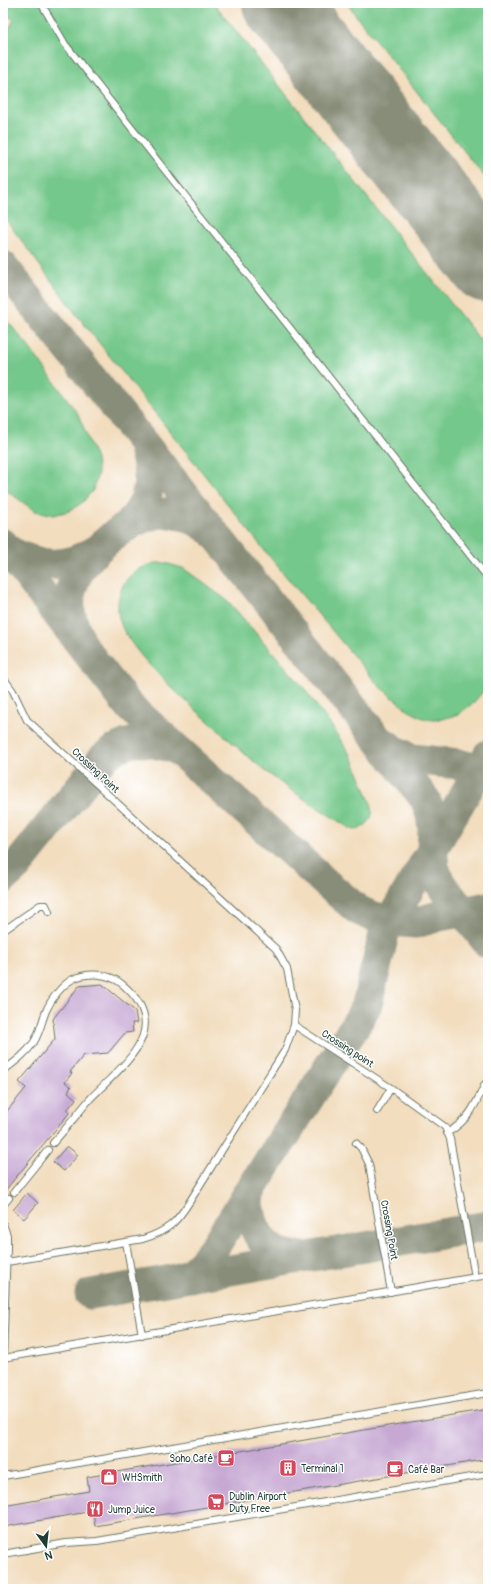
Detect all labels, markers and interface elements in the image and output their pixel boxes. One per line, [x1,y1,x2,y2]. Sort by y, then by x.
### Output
street label: Crossing Point [69,746,122,796]
street label: Crossing point [319,1028,377,1071]
street label: Crossing Point [378,1199,400,1262]
cafe icon: Soho Café [216,1448,236,1468]
place label: Soho Café [169,1453,213,1465]
building icon: Terminal 1 [278,1458,298,1478]
cafe icon: Café Bar [385,1459,405,1479]
place label: Terminal 1 [301,1463,344,1475]
place label: Café Bar [408,1464,445,1476]
shop icon: WHSmith [99,1467,119,1487]
place label: WHSmith [122,1472,162,1484]
place label: Dublin Airport Duty Free [229,1491,287,1515]
supermarket icon: Dublin Airport Duty Free [206,1492,226,1512]
restaurant icon: Jump Juice [85,1499,105,1519]
place label: Jump Juice [108,1504,155,1516]
north arrow [26,1526,66,1566]
text: N [43,1548,54,1563]

